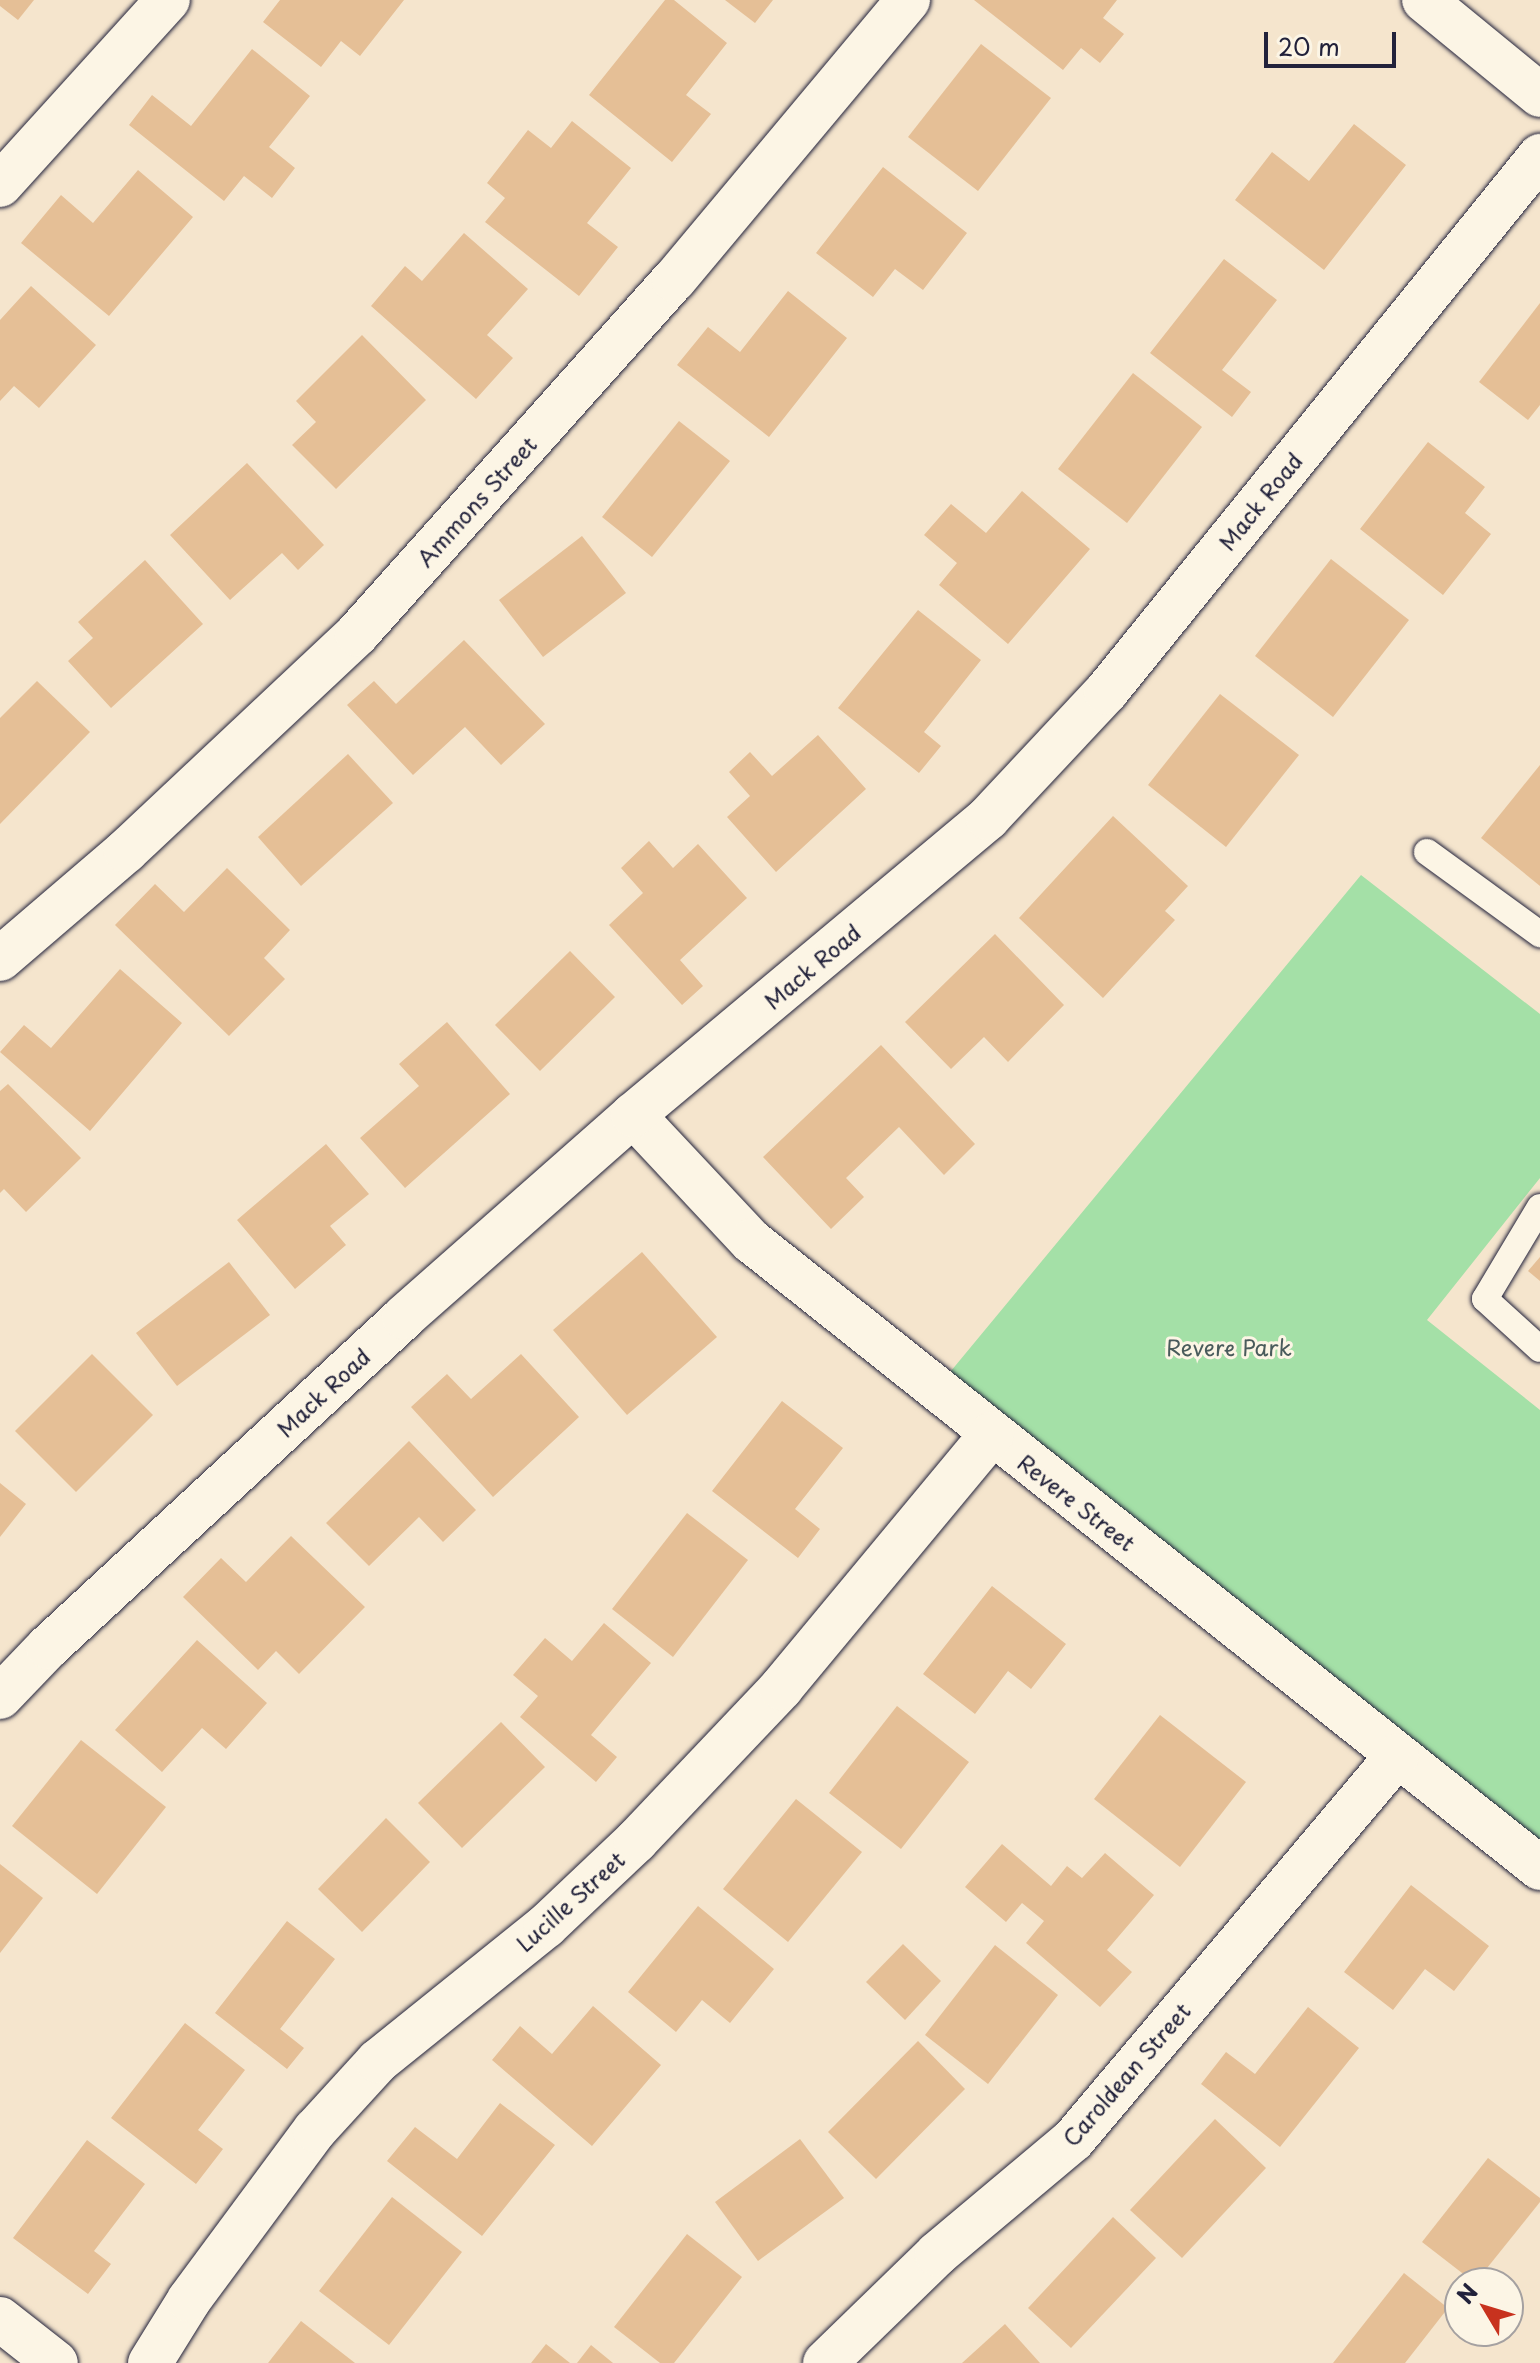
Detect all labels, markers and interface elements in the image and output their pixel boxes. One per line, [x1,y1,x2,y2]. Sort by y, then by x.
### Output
scale bar [1268,16,1400,66]
text: 20 m [1278,28,1340,64]
street label: Ammons Street [411,431,541,571]
street label: Mack Road [1212,447,1308,555]
street label: Mack Road [758,918,866,1014]
park label: Revere Park [1165,1334,1293,1360]
street label: Mack Road [271,1342,375,1442]
street label: Revere Street [1012,1447,1142,1557]
street label: Lucille Street [510,1845,630,1957]
street label: Caroldean Street [1056,1997,1196,2151]
north arrow [1444,2267,1524,2347]
text: N [1448,2276,1485,2310]

